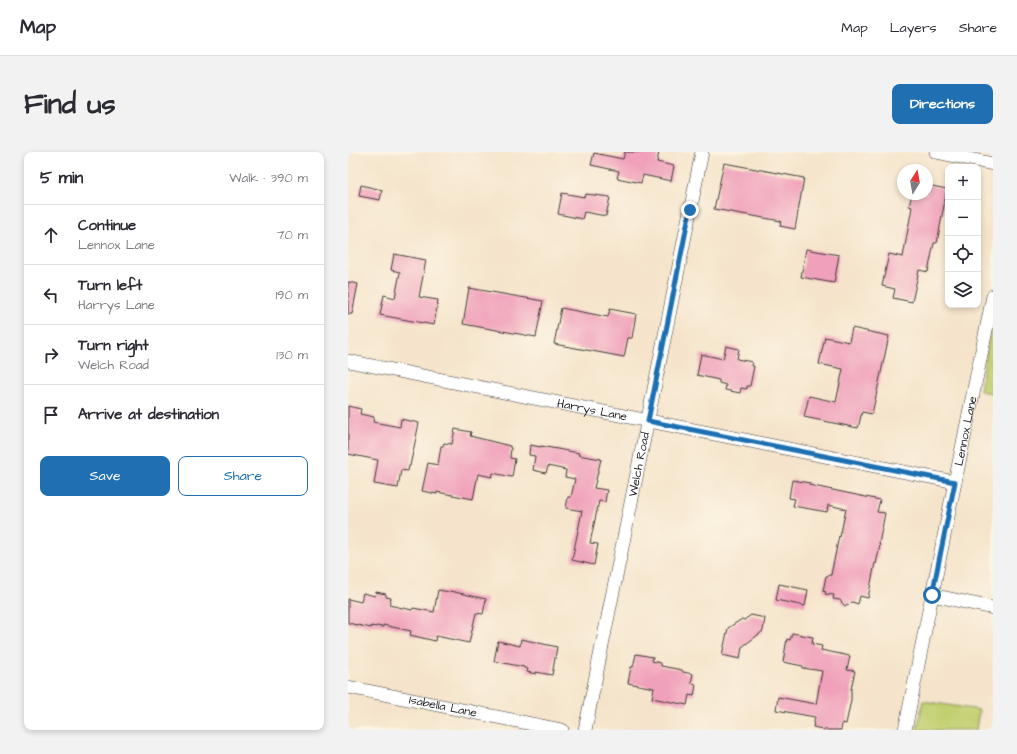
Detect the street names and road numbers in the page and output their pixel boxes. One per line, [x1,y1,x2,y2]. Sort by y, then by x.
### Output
street label: Harrys Lane [556,394,629,425]
street label: Lennox Lane [950,394,981,468]
street label: Welch Road [624,431,654,498]
street label: Isabella Lane [408,691,479,721]

